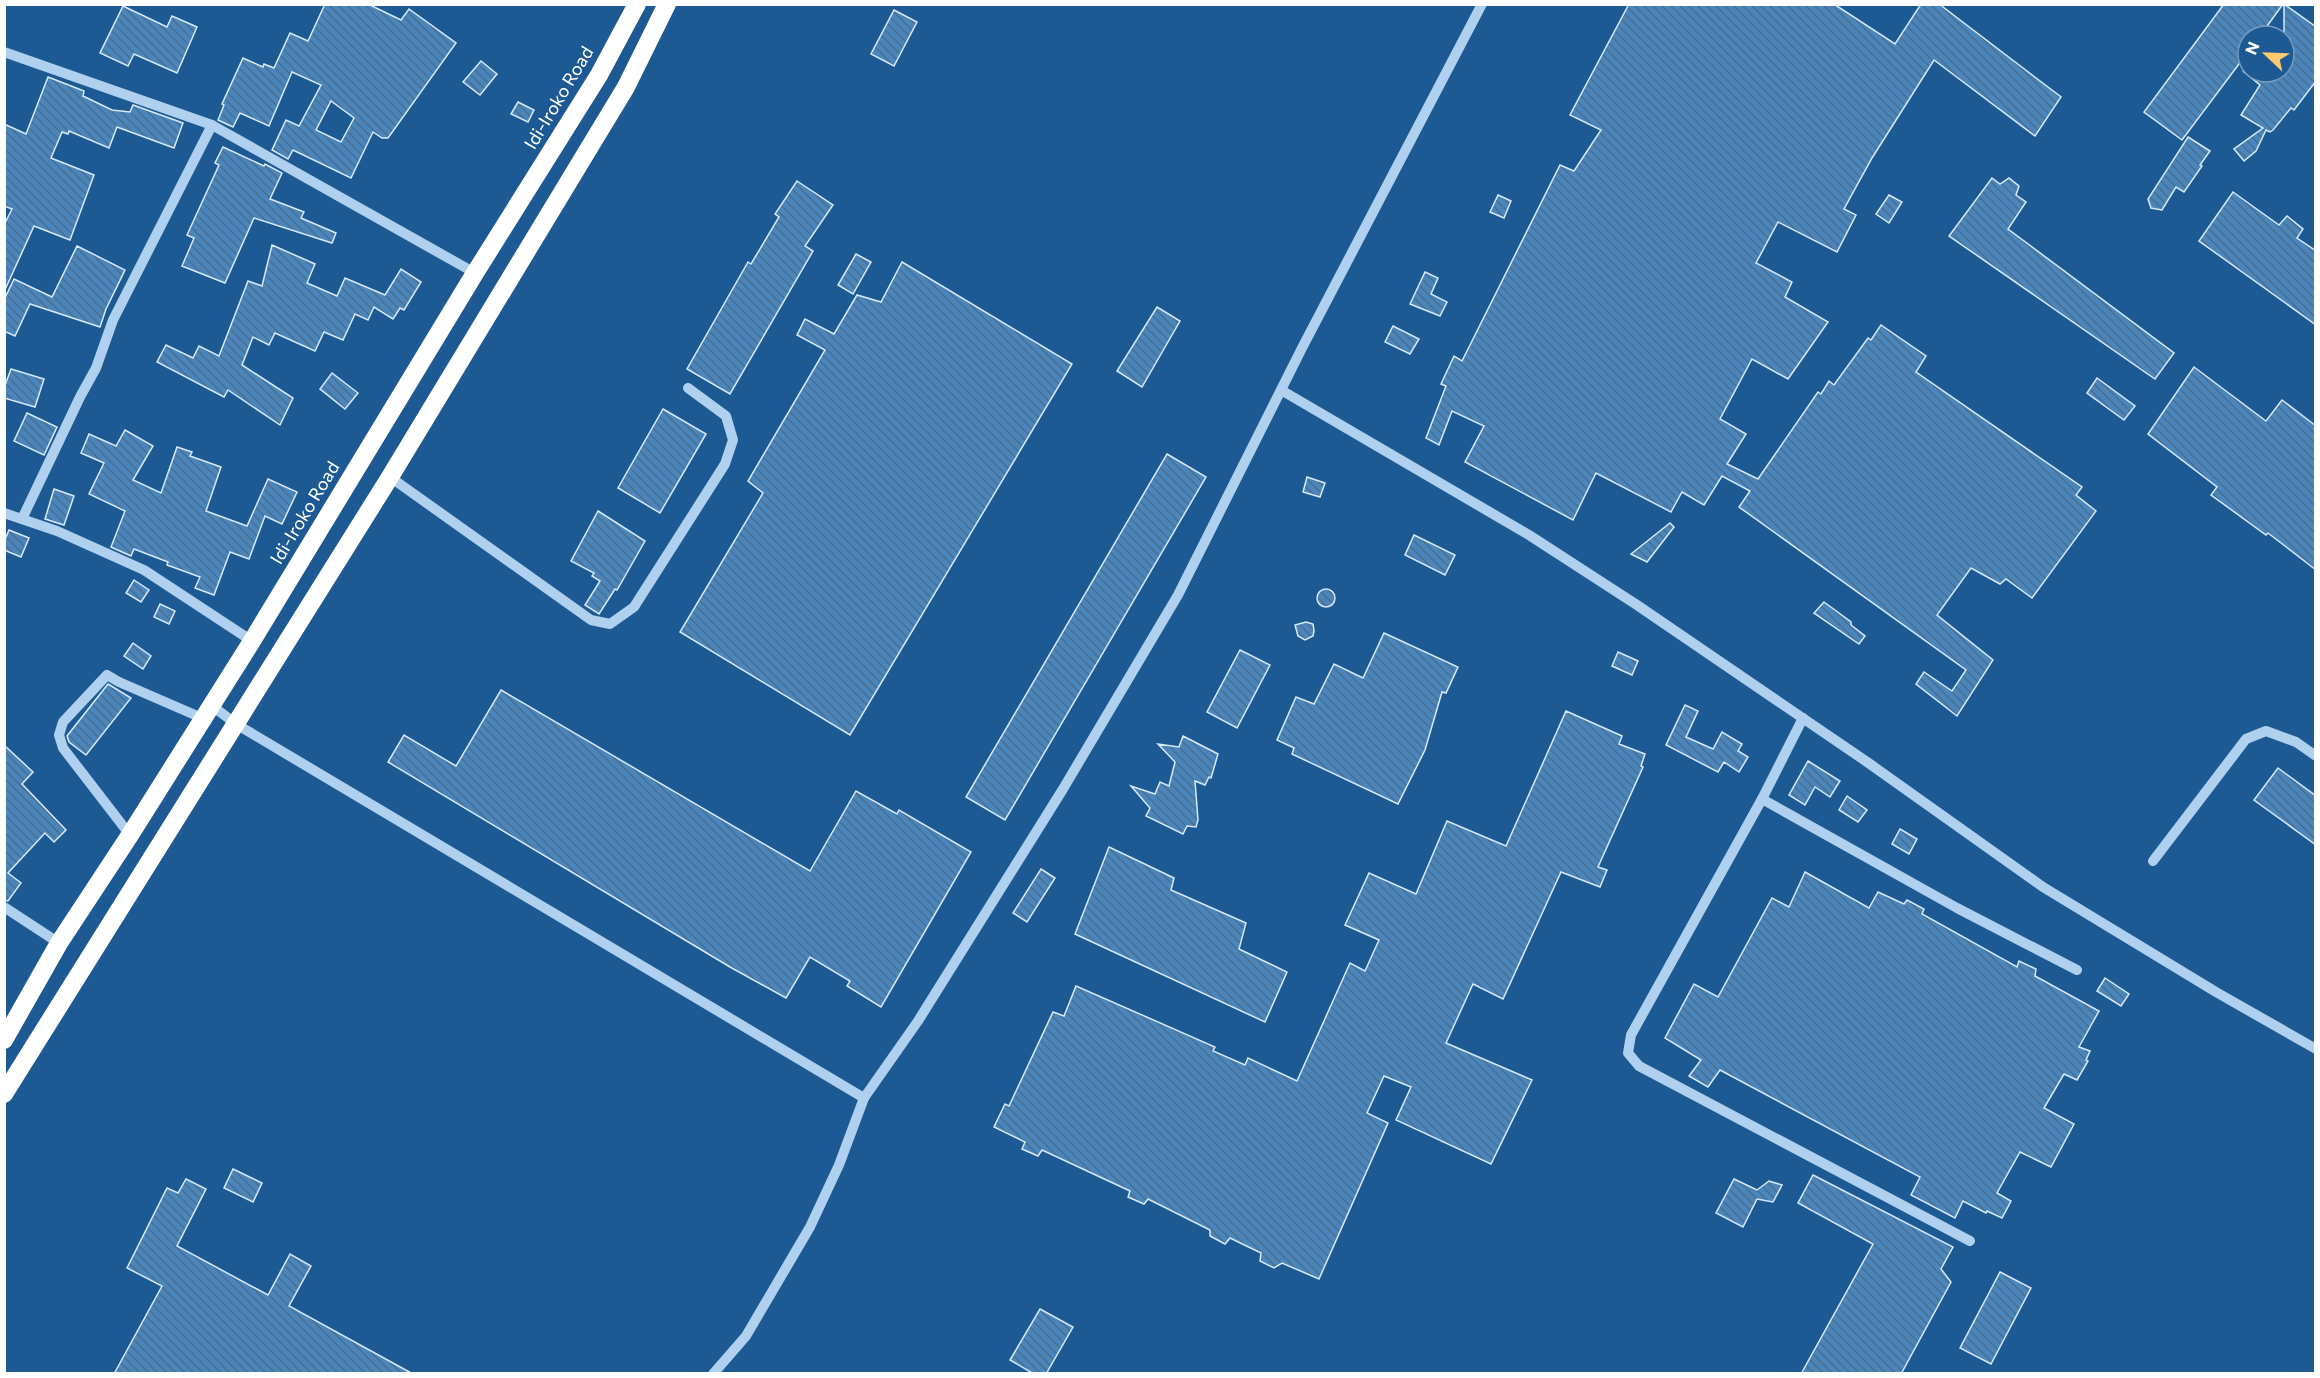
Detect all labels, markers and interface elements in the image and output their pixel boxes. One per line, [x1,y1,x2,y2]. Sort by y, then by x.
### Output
north arrow [2236,24,2296,84]
text: N [2241,39,2263,57]
street label: Idi-Iroko Road [519,42,597,153]
street label: Idi-Iroko Road [265,457,343,568]

